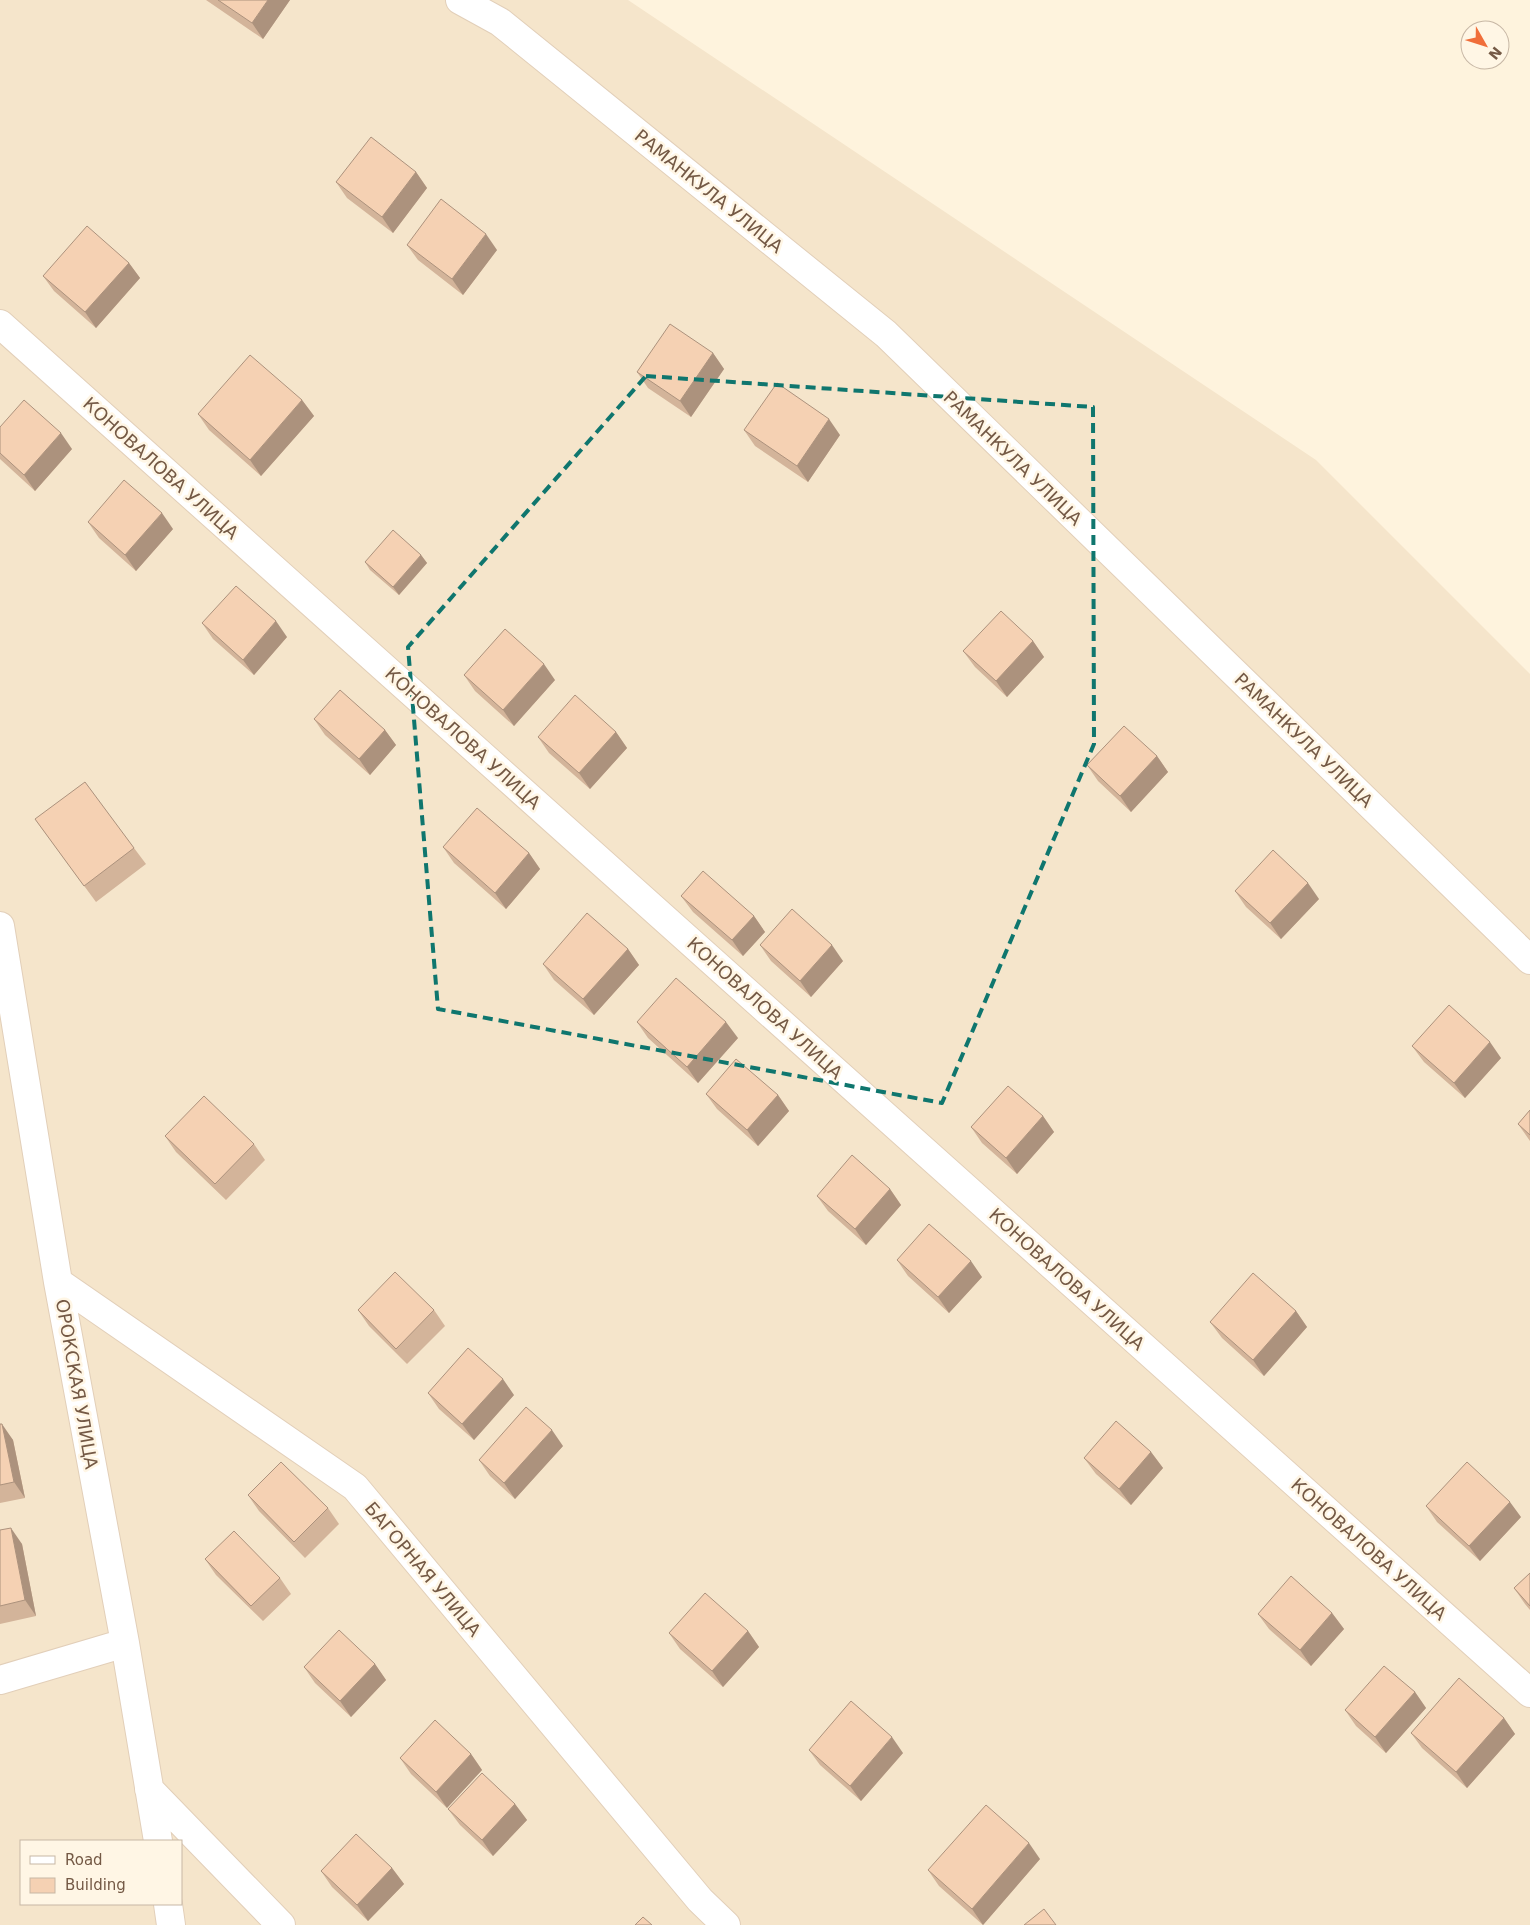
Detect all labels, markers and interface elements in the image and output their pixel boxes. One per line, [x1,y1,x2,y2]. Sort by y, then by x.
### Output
north arrow [1460,20,1510,70]
text: N [1485,44,1505,63]
street label: РАМАНКУЛА УЛИЦА [631,125,788,258]
street label: РАМАНКУЛА УЛИЦА [939,386,1087,530]
street label: КОНОВАЛОВА УЛИЦА [79,393,243,544]
street label: КОНОВАЛОВА УЛИЦА [381,663,545,814]
street label: РАМАНКУЛА УЛИЦА [1230,668,1378,812]
street label: КОНОВАЛОВА УЛИЦА [683,933,847,1084]
street label: КОНОВАЛОВА УЛИЦА [985,1204,1149,1355]
street label: ОРОКСКАЯ УЛИЦА [52,1297,102,1471]
street label: КОНОВАЛОВА УЛИЦА [1287,1474,1451,1625]
street label: БАГОРНАЯ УЛИЦА [361,1498,486,1641]
legend [20,1840,182,1905]
text: Road [65,1851,103,1869]
text: Building [65,1876,126,1894]

